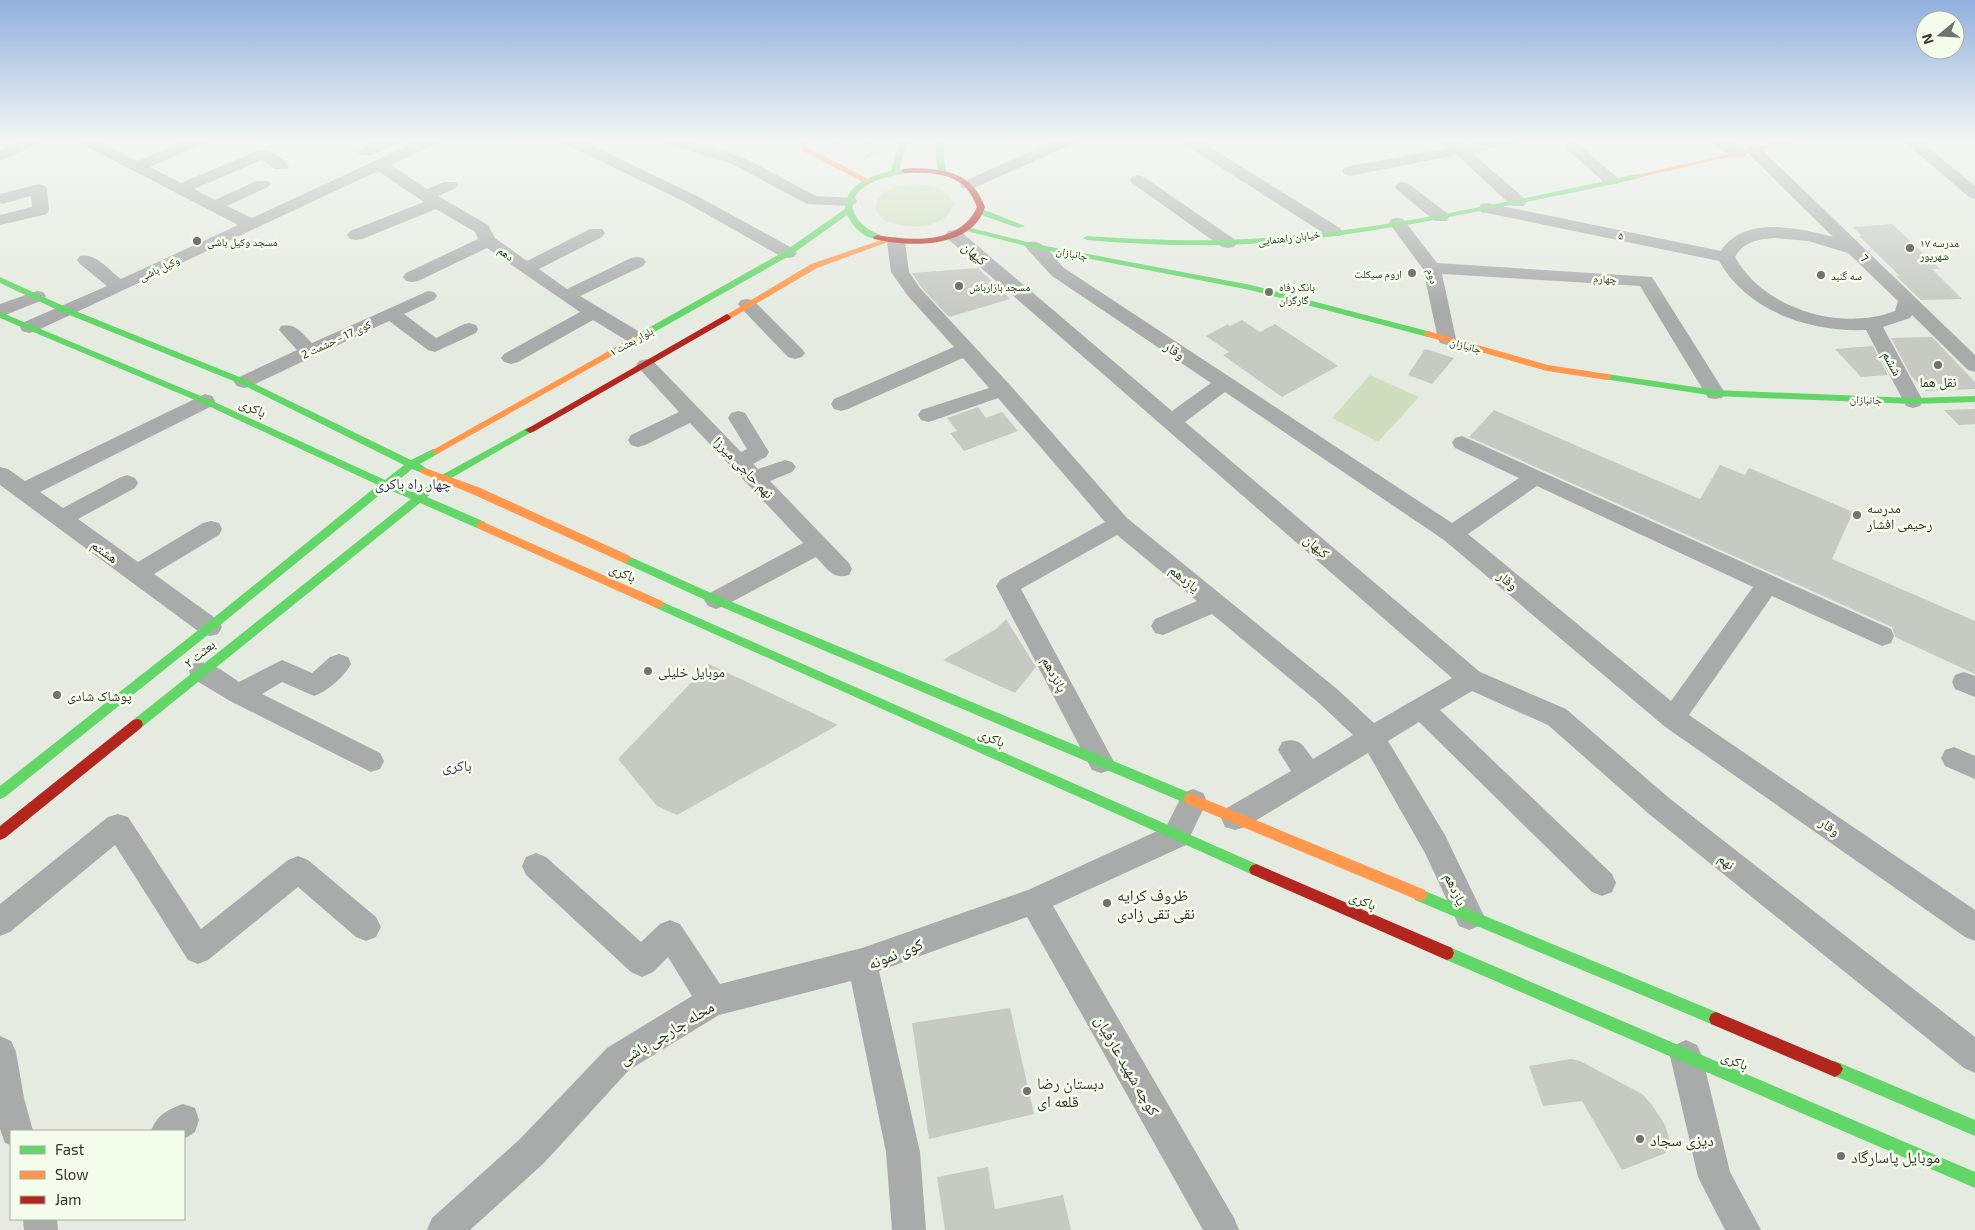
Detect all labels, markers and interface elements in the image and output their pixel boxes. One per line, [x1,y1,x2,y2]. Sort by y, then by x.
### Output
north arrow [1915,10,1965,60]
text: N [1918,32,1937,47]
street label: خیابان راهنمایی [1257,227,1321,248]
street label: ۵ [1617,228,1625,242]
marker: مسجد وکیل باشی [191,235,203,247]
place label: مسجد وکیل باشی [207,235,278,249]
place label: مدرسه ۱۷ شهریور [1919,236,1959,262]
street label: کیهان [958,237,991,269]
marker: مدرسه ۱۷ شهریور [1904,242,1916,254]
street label: دهم [495,243,517,265]
street label: جانبازان [1055,244,1089,263]
street label: 7 [1858,251,1872,265]
street label: وکیل باشی [137,253,182,284]
place label: اروم سیکلت [1354,267,1402,281]
marker: اروم سیکلت [1406,267,1418,279]
street label: دوم [1424,267,1442,286]
marker: سه گنبد [1815,269,1827,281]
place label: سه گنبد [1831,269,1862,282]
street label: چهارم [1593,271,1617,286]
marker: مسجد بازارباش [953,280,965,292]
place label: مسجد بازارباش [969,280,1030,294]
place label: بانک رفاه گارگران [1279,280,1315,307]
marker: بانک رفاه گارگران [1263,286,1275,298]
street label: کوی 17 - حشمت 2 [299,317,374,362]
street label: بلوار بعثت ۱ [607,324,655,359]
street label: جانبازان [1448,334,1483,357]
street label: وقار [1160,336,1189,364]
street label: ششم [1878,348,1907,379]
marker: نقل هما [1932,359,1944,371]
place label: نقل هما [1919,373,1957,391]
street label: جانبازان [1850,392,1882,407]
street label: باکری [237,393,269,421]
street label: نهم حاجی میرزا [709,432,778,503]
district label: چهار راه باکری [375,474,452,494]
place label: مدرسه رحیمی افشار [1866,499,1932,533]
marker: مدرسه رحیمی افشار [1851,509,1863,521]
street label: کیهان [1300,530,1333,562]
street label: هشتم [87,536,122,568]
street label: باکری [607,559,639,586]
street label: یازدهم [1165,561,1204,597]
street label: وقار [1493,566,1522,594]
street label: بعثت ۲ [180,635,219,671]
street label: پانزدهم [1037,653,1072,696]
place label: موبایل خلیلی [658,663,725,681]
marker: موبایل خلیلی [642,665,654,677]
place label: پوشاک شادی [67,687,132,705]
marker: پوشاک شادی [51,689,63,701]
street label: باکری [976,724,1008,751]
district label: باکری [442,756,472,776]
street label: وقار [1815,812,1844,840]
street label: نهم [1714,849,1739,874]
street label: یازدهم [1439,870,1471,909]
place label: ظروف کرایه نقی تقی زادی [1117,885,1195,924]
street label: باکری [1347,887,1379,914]
marker: ظروف کرایه نقی تقی زادی [1101,897,1113,909]
street label: کوی نمونه [865,933,926,974]
street label: محله جارچی باشی [615,996,718,1070]
street label: کوچه شهید عارفیان [1090,1011,1165,1120]
street label: باکری [1719,1047,1751,1074]
place label: دبستان رضا قلعه ای [1037,1073,1104,1112]
marker: دبستان رضا قلعه ای [1021,1085,1033,1097]
legend [10,1130,185,1220]
place label: دیزى سجاد [1650,1130,1714,1151]
marker: دیزى سجاد [1634,1133,1646,1145]
text: Fast [55,1140,85,1158]
place label: موبایل پاسارگاد [1851,1147,1940,1168]
marker: موبایل پاسارگاد [1835,1150,1847,1162]
text: Slow [55,1165,89,1183]
text: Jam [55,1190,81,1208]

